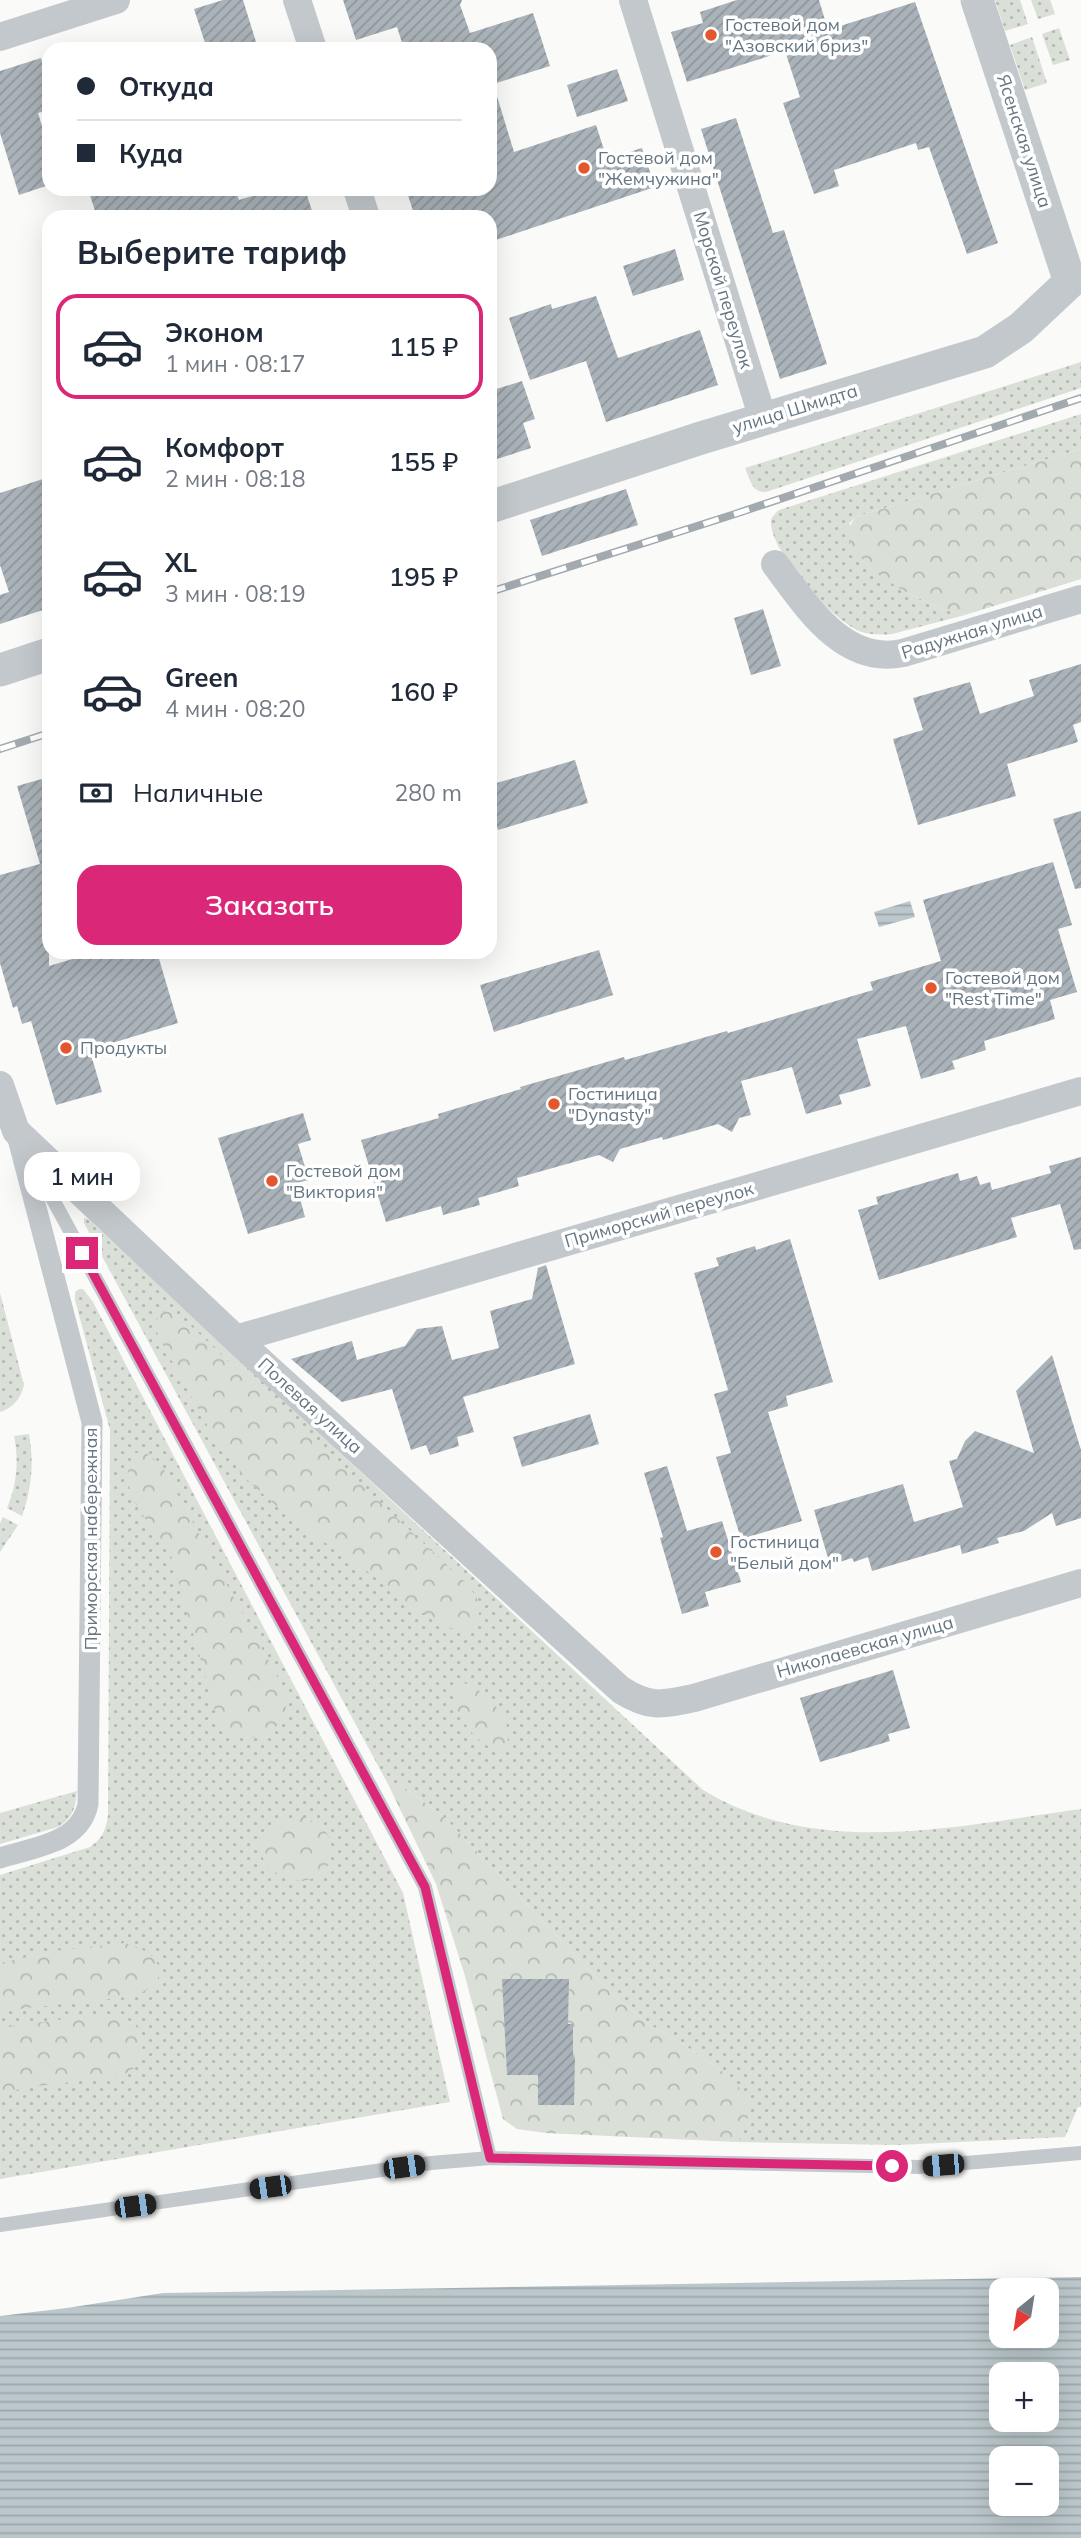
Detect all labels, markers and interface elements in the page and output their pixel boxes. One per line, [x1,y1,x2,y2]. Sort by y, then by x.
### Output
place label: Гостевой дом "Азовский бриз" [725,13,868,57]
marker: Гостевой дом "Азовский бриз" [703,27,719,43]
text: Откуда [119,70,214,103]
street label: Ясенская улица [992,71,1057,210]
text: Куда [119,137,183,170]
place label: Гостевой дом "Жемчужина" [598,146,719,190]
marker: Гостевой дом "Жемчужина" [576,160,592,176]
street label: Морской переулок [689,209,758,371]
text: Выберите тариф [77,232,347,272]
icon: car [81,315,144,378]
text: Эконом [165,316,264,349]
text: 115 ₽ [389,330,458,363]
text: 1 мин · 08:17 [165,349,305,378]
street label: улица Шмидта [730,379,860,438]
icon: car [81,430,144,493]
text: Комфорт [165,431,284,464]
text: 155 ₽ [389,445,458,478]
text: 2 мин · 08:18 [165,464,305,493]
icon: car [81,545,144,608]
text: XL [165,546,197,579]
text: 195 ₽ [389,560,458,593]
text: 3 мин · 08:19 [165,579,305,608]
street label: Радужная улица [898,599,1045,664]
icon: car [81,660,144,723]
text: Green [165,661,238,694]
text: 160 ₽ [389,675,458,708]
text: 4 мин · 08:20 [165,694,305,723]
icon: cash [77,774,115,812]
text: Наличные [133,776,263,809]
text: 280 m [394,778,462,807]
button: Заказать [77,865,462,945]
place label: Гостевой дом "Rest Time" [945,966,1060,1010]
marker: Гостевой дом "Rest Time" [923,980,939,996]
place label: Продукты [80,1036,167,1059]
marker: Продукты [58,1040,74,1056]
place label: Гостиница "Dynasty" [568,1082,658,1126]
marker: Гостиница "Dynasty" [546,1096,562,1112]
callout: 1 мин [24,1152,140,1200]
place label: Гостевой дом "Виктория" [286,1159,401,1203]
text: 1 мин [50,1162,114,1191]
marker: Гостевой дом "Виктория" [264,1173,280,1189]
street label: Приморский переулок [562,1176,756,1252]
route end [66,1237,98,1269]
street label: Полевая улица [253,1353,367,1459]
street label: Приморская набережная [79,1428,102,1650]
place label: Гостиница "Белый дом" [730,1530,839,1574]
marker: Гостиница "Белый дом" [708,1544,724,1560]
street label: Николаевская улица [774,1610,956,1683]
route start [876,2150,908,2182]
car [922,2153,965,2177]
car [382,2154,427,2180]
car [248,2174,293,2200]
car [113,2193,158,2219]
north arrow [989,2278,1059,2348]
map controls [989,2278,1059,2516]
button: + [989,2362,1059,2432]
button: − [989,2446,1059,2516]

